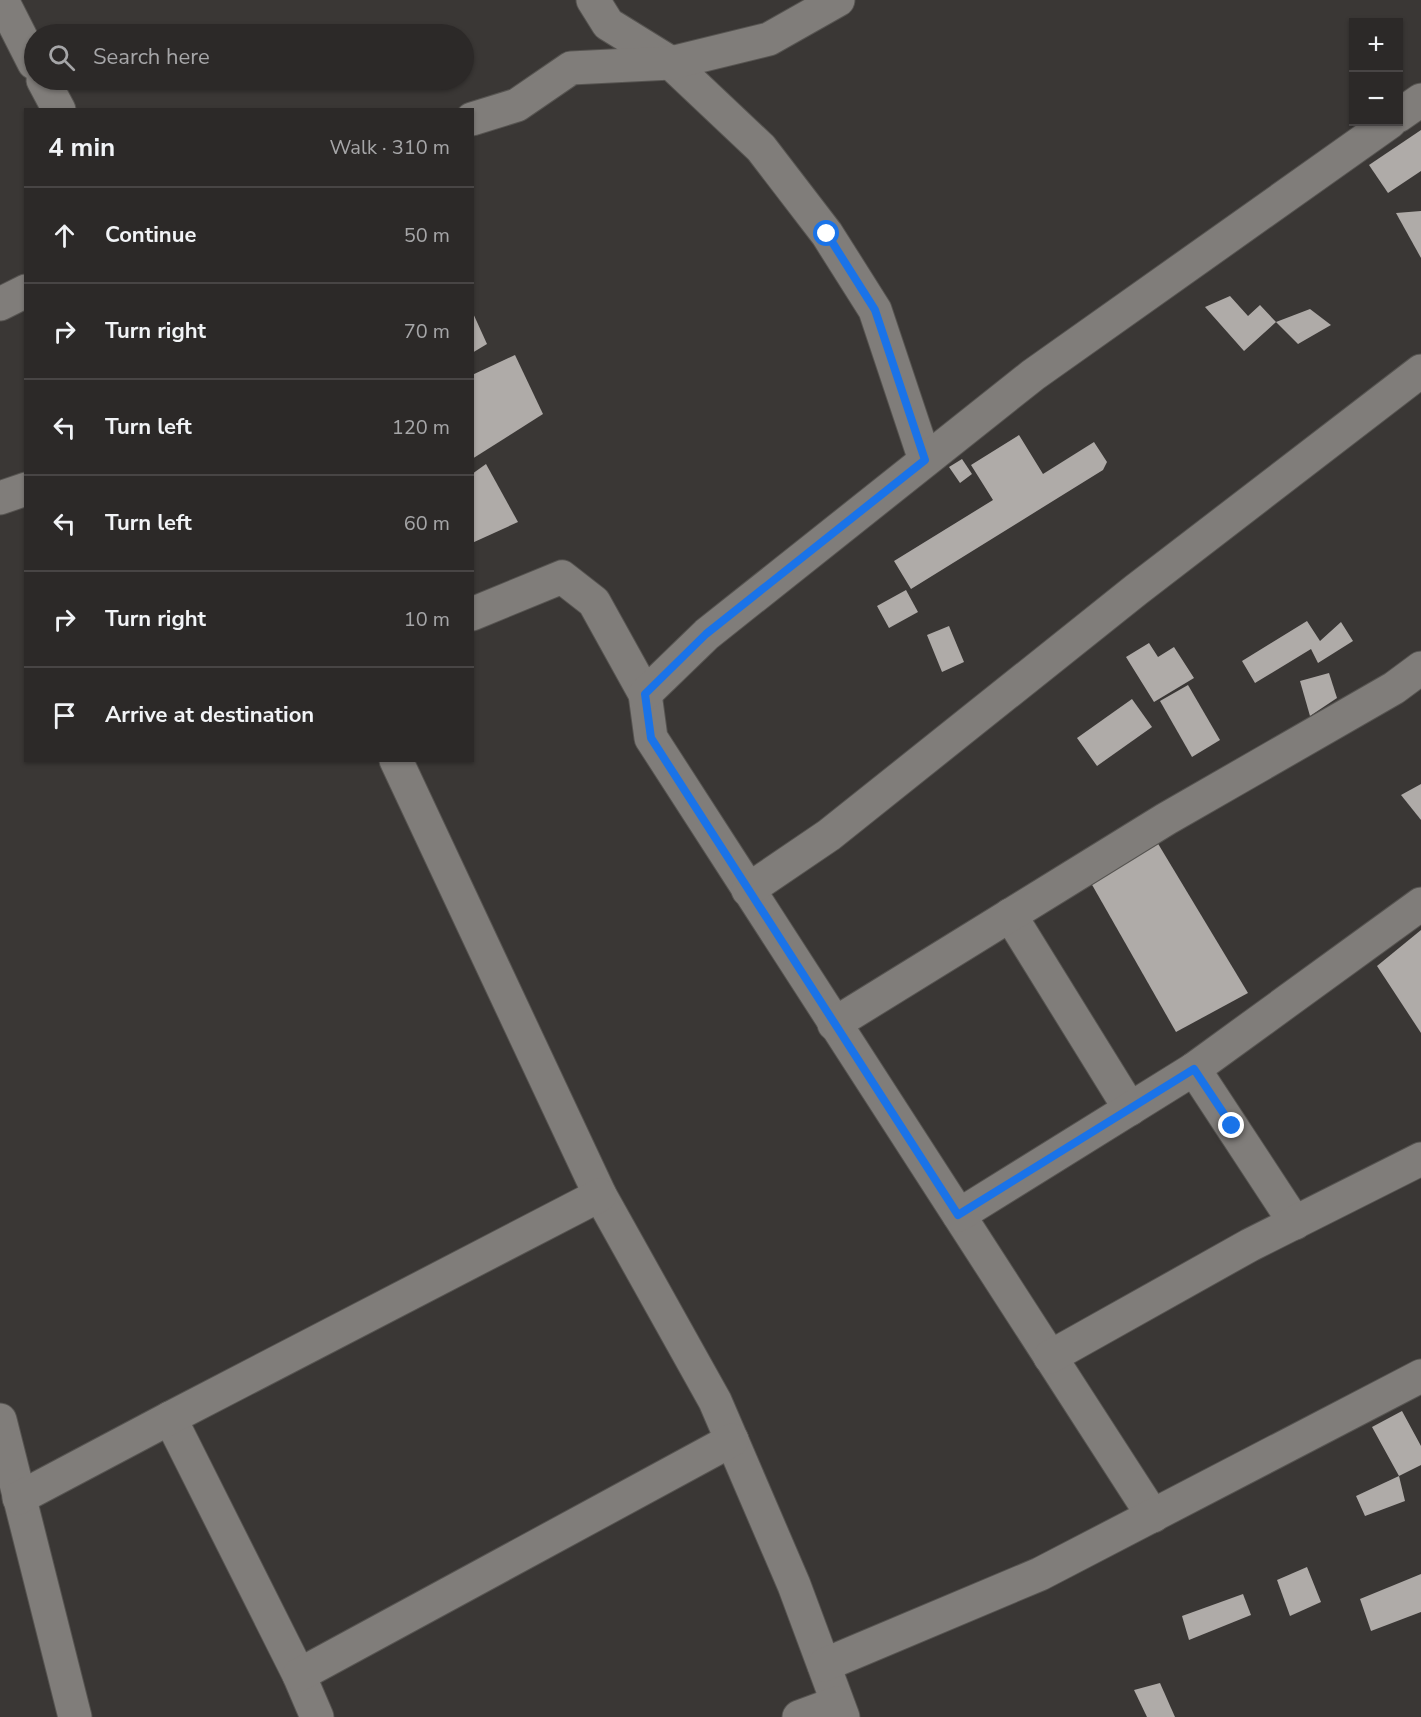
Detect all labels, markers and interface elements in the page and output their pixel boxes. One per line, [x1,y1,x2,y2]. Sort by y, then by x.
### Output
map controls [1349,18,1403,126]
button: + [1349,18,1403,72]
search box [24,24,474,90]
icon: search [45,41,78,74]
text: Search here [93,42,210,72]
button: − [1349,72,1403,126]
text: 4 min [48,130,115,165]
text: Walk · 310 m [330,134,450,161]
icon: ahead [48,219,81,252]
text: Continue [105,220,196,250]
route start [813,220,839,246]
text: 50 m [404,222,450,249]
icon: right [48,315,81,348]
text: Turn right [105,316,206,346]
text: 70 m [404,318,450,345]
icon: left [48,411,81,444]
text: Turn left [105,412,192,442]
text: 120 m [392,414,450,441]
icon: left [48,507,81,540]
text: Turn left [105,508,192,538]
text: 60 m [404,510,450,537]
icon: right [48,603,81,636]
text: Turn right [105,604,206,634]
text: 10 m [404,606,450,633]
icon: arrive [48,699,81,732]
text: Arrive at destination [105,700,314,730]
route end [1218,1112,1244,1138]

